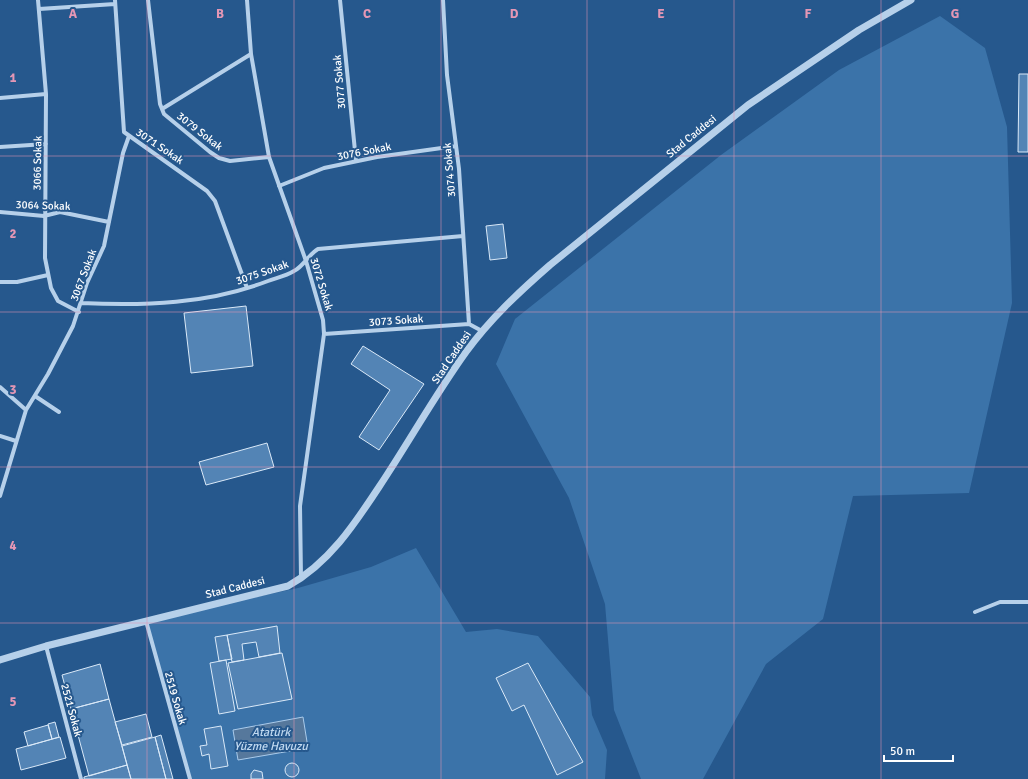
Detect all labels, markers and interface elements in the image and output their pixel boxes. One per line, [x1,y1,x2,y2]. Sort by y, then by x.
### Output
text: A [69,6,78,22]
text: B [216,6,224,22]
text: C [363,6,371,22]
text: D [510,6,519,22]
text: E [657,6,665,22]
text: F [805,6,812,22]
text: G [951,6,959,22]
street label: 3077 Sokak [331,54,348,110]
text: 1 [9,70,17,86]
street label: 3079 Sokak [174,109,226,154]
street label: Stad Caddesi [664,112,719,161]
street label: 3071 Sokak [133,126,186,167]
street label: 3066 Sokak [31,135,44,190]
street label: 3076 Sokak [336,140,393,163]
street label: 3074 Sokak [441,142,458,198]
street label: 3064 Sokak [15,198,71,213]
text: 2 [9,226,17,242]
street label: 3067 Sokak [68,247,99,303]
street label: 3072 Sokak [307,256,336,313]
street label: 3075 Sokak [234,257,291,288]
street label: 3073 Sokak [368,312,424,329]
street label: Stad Caddesi [429,328,474,386]
text: 3 [9,382,17,398]
text: 4 [9,538,17,554]
street label: Stad Caddesi [204,574,266,601]
street label: 2519 Sokak [162,670,189,727]
street label: 2521 Sokak [58,682,85,739]
text: 5 [9,694,17,710]
water label: Atatürk Yüzme Havuzu [234,725,309,754]
scale bar [884,737,953,763]
text: 50 m [890,744,915,759]

